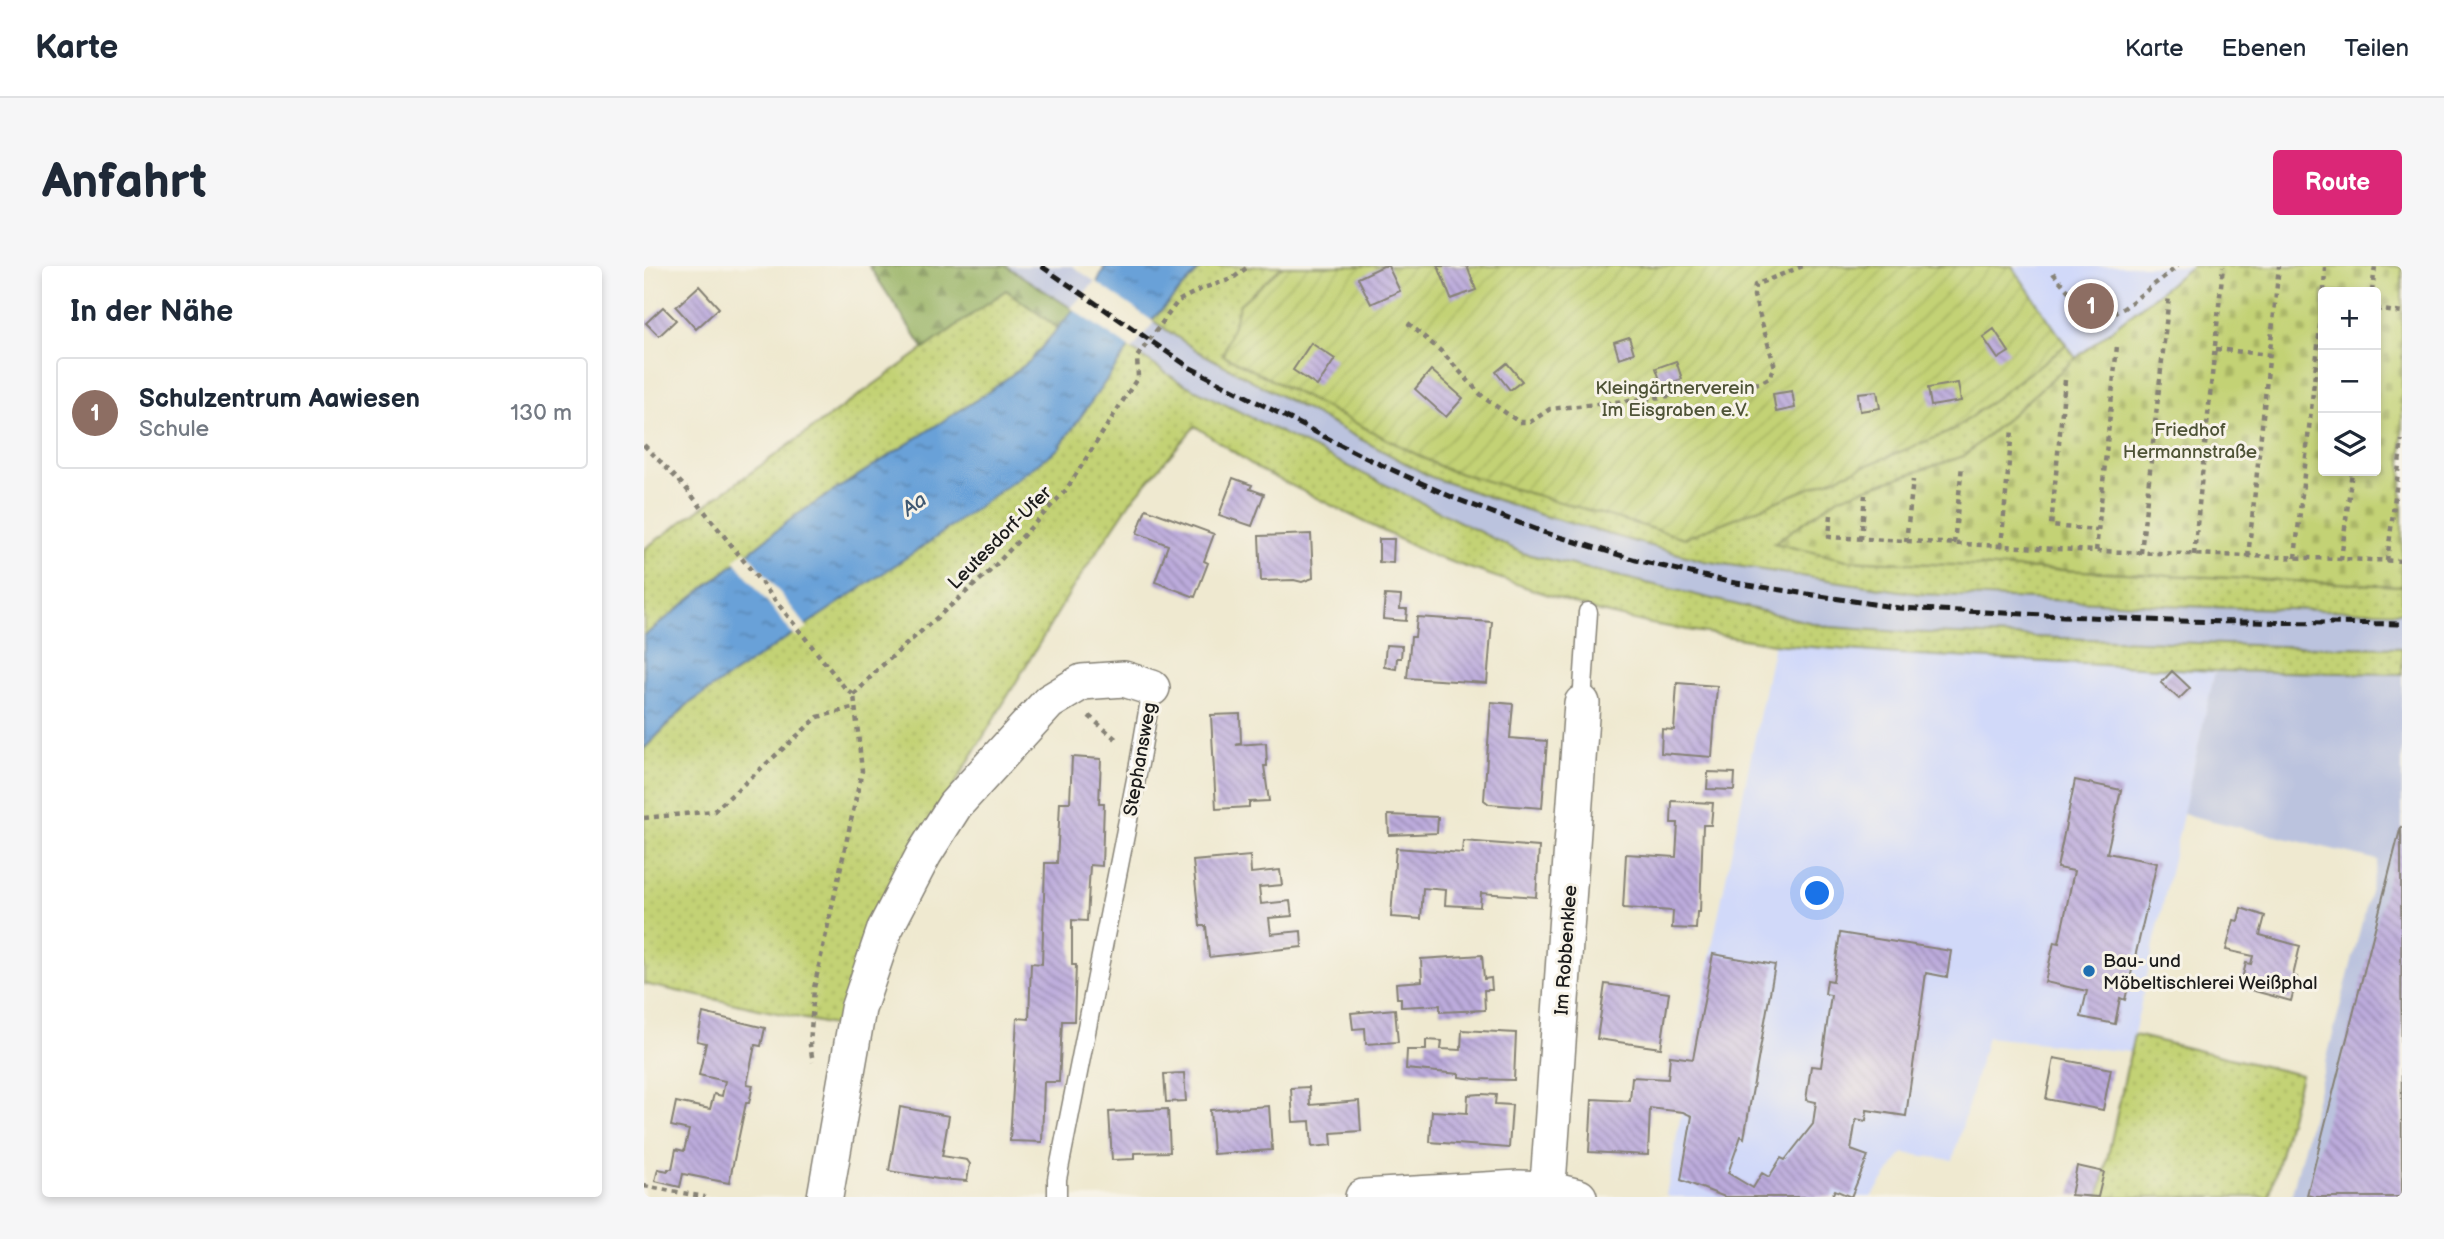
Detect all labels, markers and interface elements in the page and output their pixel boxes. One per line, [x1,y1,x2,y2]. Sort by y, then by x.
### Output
text: Karte [35,28,118,68]
text: Karte [2125,34,2183,63]
text: Ebenen [2221,34,2306,63]
text: Teilen [2344,34,2409,63]
button: Route [2273,150,2402,215]
text: Anfahrt [42,153,207,212]
pin: 1 [2068,280,2114,332]
map controls [2318,287,2381,476]
button: + [2318,287,2381,350]
text: In der Nähe [70,294,233,330]
button: − [2318,350,2381,413]
park label: Kleingärtnerverein Im Eisgraben e.V. [1595,377,1755,422]
text: Schulzentrum Aawiesen [139,384,420,415]
text: 1 [90,399,100,427]
text: 130 m [510,399,572,427]
button: layers [2318,413,2381,476]
text: Schule [139,415,209,443]
park label: Friedhof Hermannstraße [2123,419,2257,464]
street label: Leutesdorf-Ufer [944,481,1057,595]
water label: Aa [896,487,932,522]
street label: Stephansweg [1119,701,1162,818]
your location [1800,876,1834,910]
street label: Im Robbenklee [1550,884,1583,1016]
place label: Bau- und Möbeltischlerei Weißphal [2103,950,2318,995]
marker: Bau- und Möbeltischlerei Weißphal [2081,963,2097,979]

